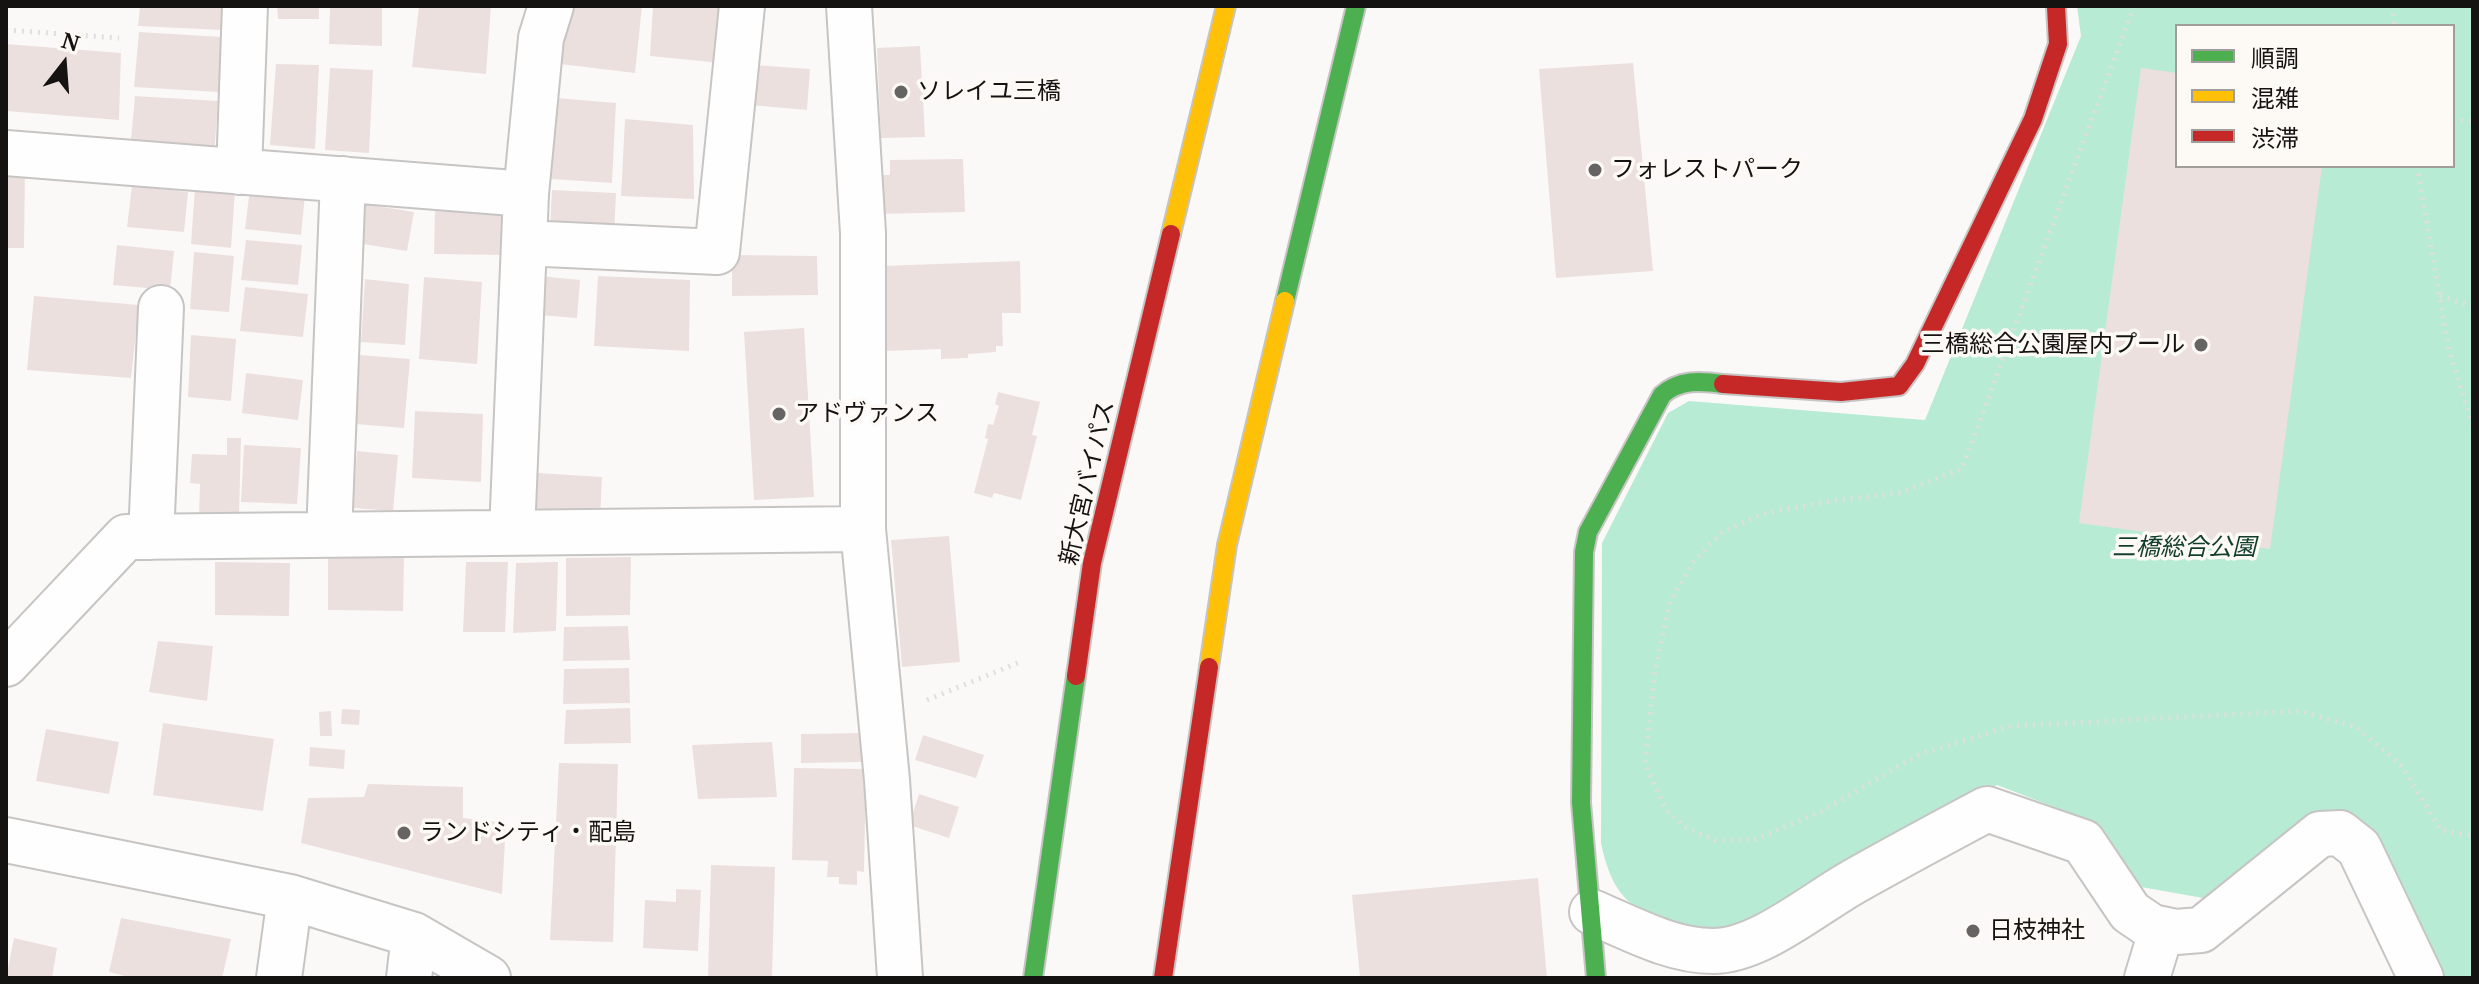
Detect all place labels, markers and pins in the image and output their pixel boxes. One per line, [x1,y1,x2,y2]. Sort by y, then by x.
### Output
place label: ソレイユ三橋 [917,78,1061,106]
marker: ソレイユ三橋 [892,83,910,101]
place label: フォレストパーク [1611,156,1803,184]
marker: フォレストパーク [1586,161,1604,179]
place label: 三橋総合公園屋内プール [1921,331,2185,359]
marker: 三橋総合公園屋内プール [2192,336,2210,354]
place label: アドヴァンス [795,400,939,428]
marker: アドヴァンス [770,405,788,423]
place label: ランドシティ・配島 [420,819,636,847]
marker: ランドシティ・配島 [395,824,413,842]
place label: 日枝神社 [1989,917,2085,945]
marker: 日枝神社 [1964,922,1982,940]

